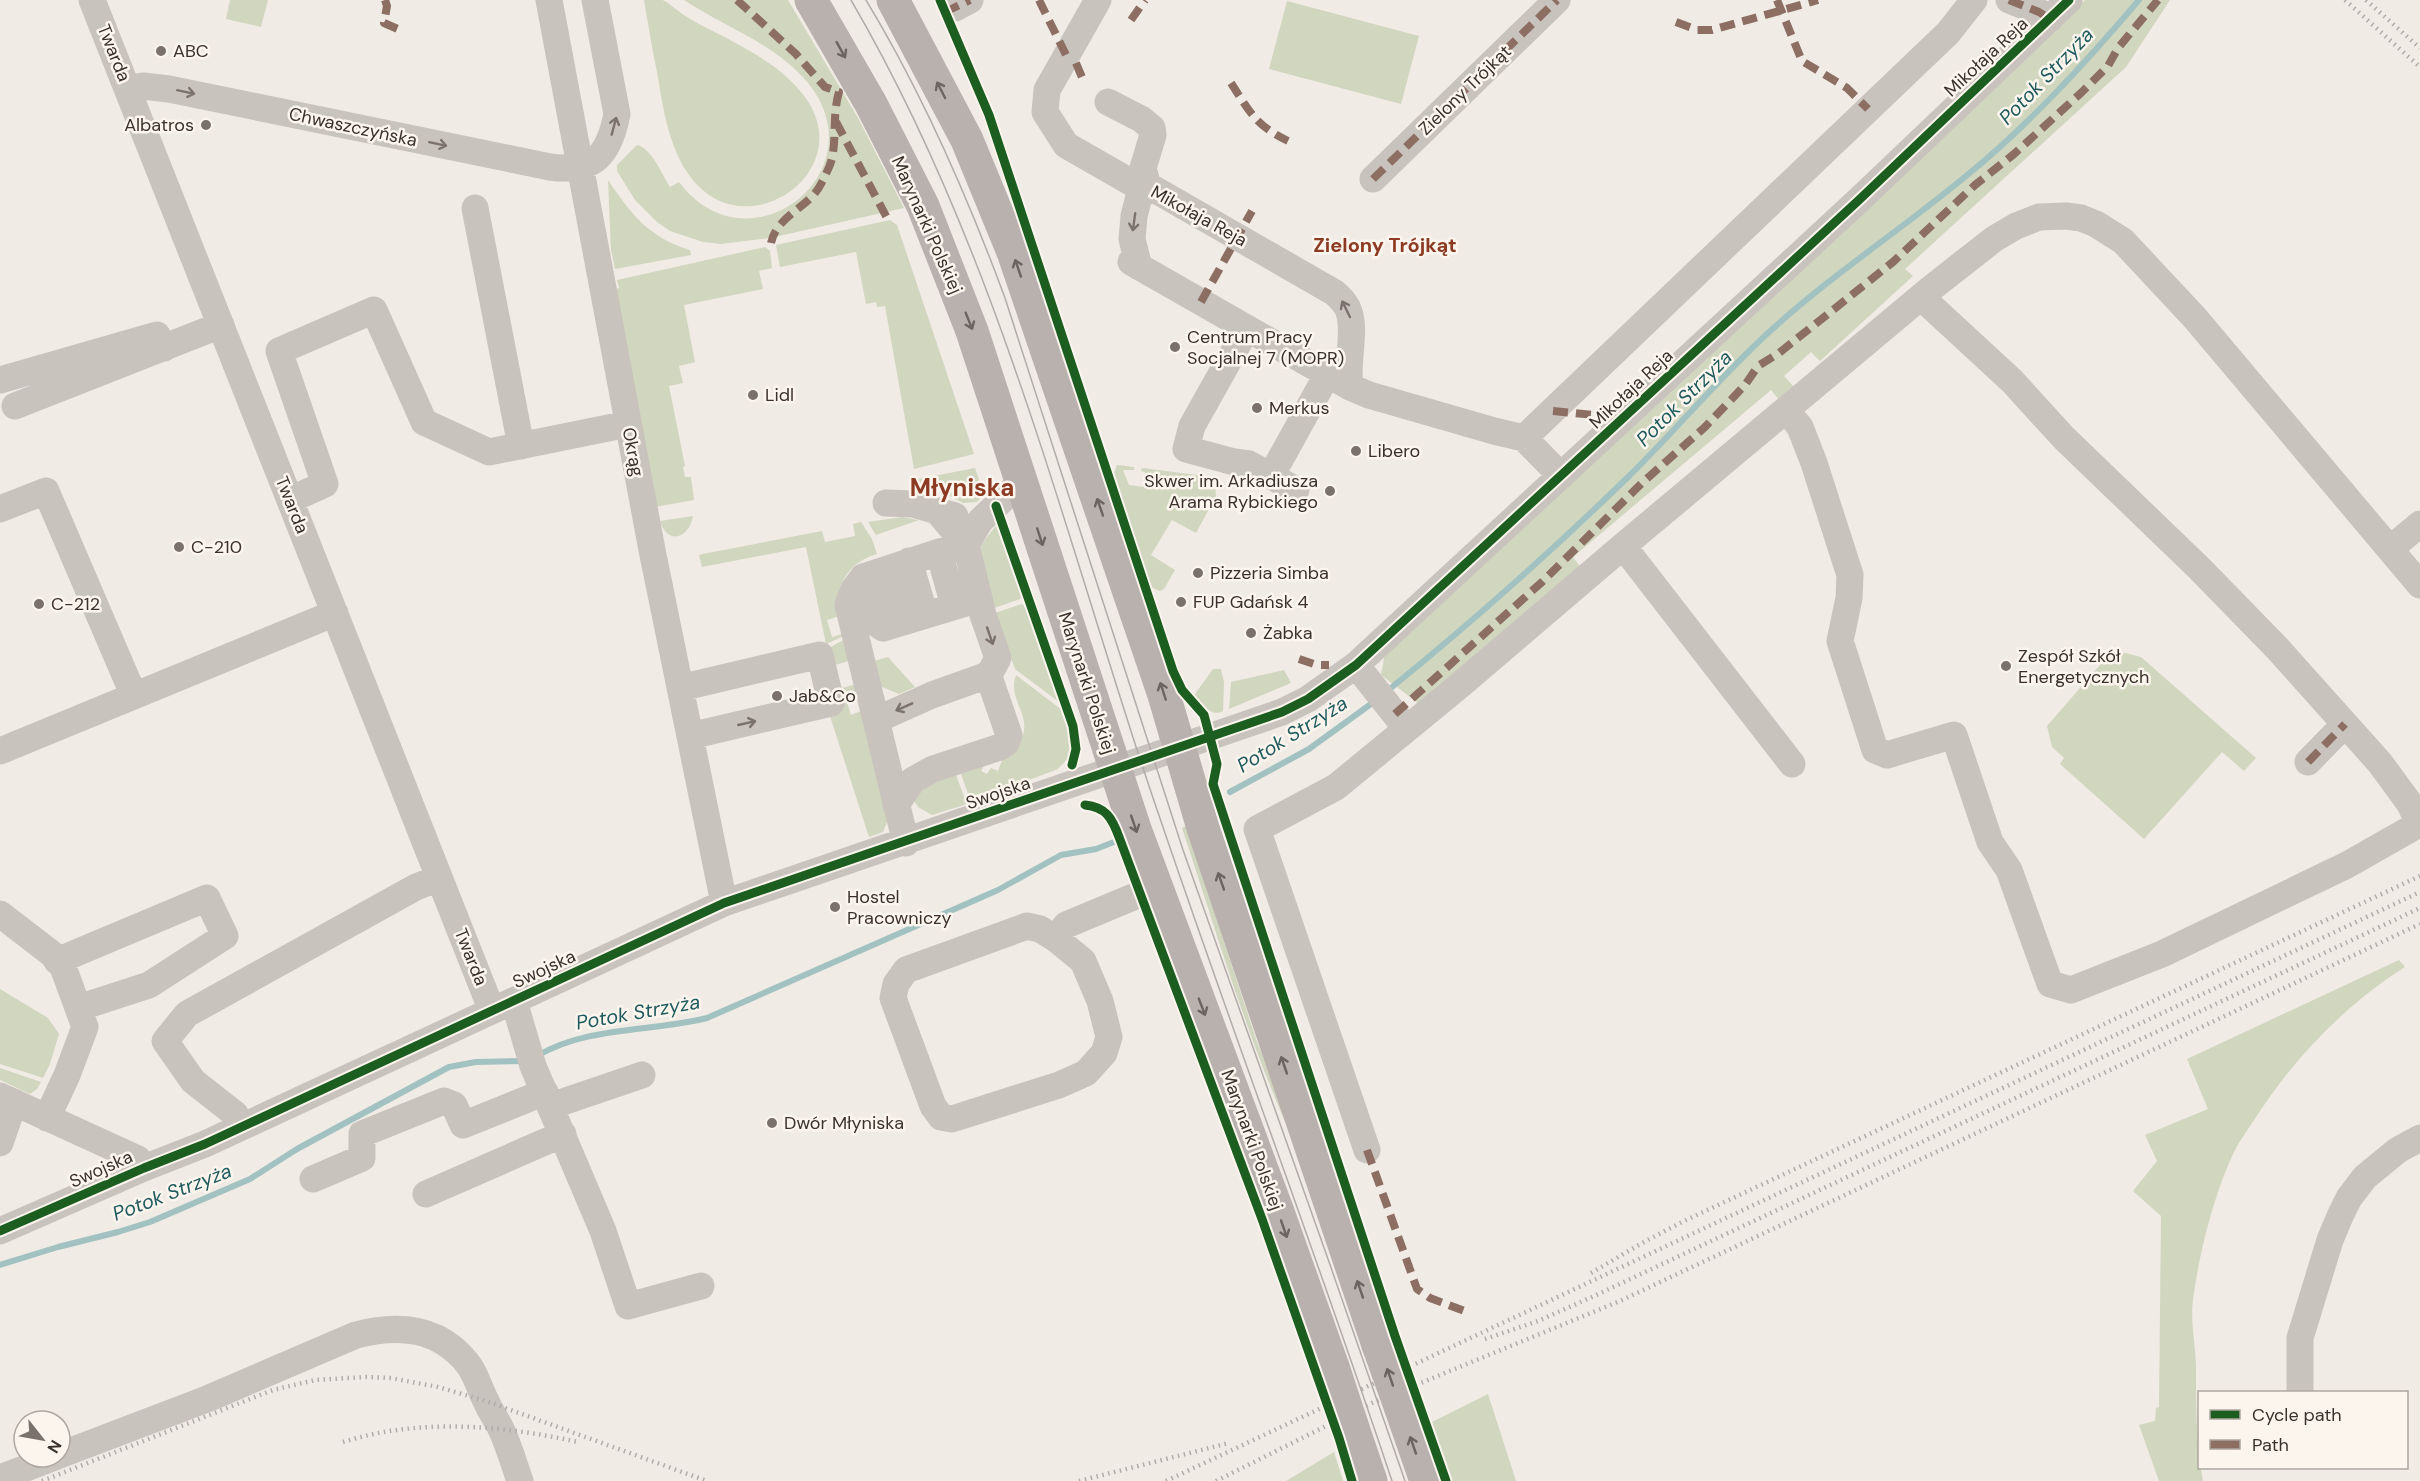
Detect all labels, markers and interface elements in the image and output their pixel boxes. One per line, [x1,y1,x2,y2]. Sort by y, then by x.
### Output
street label: Mikołaja Reja [1939,12,2033,102]
street label: Twarda [92,21,136,85]
water label: Potok Strzyża [1993,22,2099,130]
place label: ABC [173,39,209,63]
street label: Zielony Trójkąt [1414,40,1516,140]
one-way arrow [836,41,847,59]
marker: ABC [154,44,168,58]
one-way arrow [935,81,946,99]
one-way arrow [175,87,195,98]
street label: Chwaszczyńska [287,102,419,152]
place label: Albatros [124,113,194,137]
one-way arrow [609,117,621,136]
marker: Albatros [199,118,213,132]
one-way arrow [428,139,448,150]
street label: Marynarki Polskiej [886,152,968,298]
street label: Mikołaja Reja [1147,180,1251,252]
one-way arrow [1129,211,1140,231]
district label: Zielony Trójkąt [1313,232,1457,258]
one-way arrow [1012,259,1023,278]
one-way arrow [1340,301,1352,319]
one-way arrow [964,312,975,330]
place label: Centrum Pracy Socjalnej 7 (MOPR) [1187,325,1344,370]
marker: Centrum Pracy Socjalnej 7 (MOPR) [1168,340,1182,354]
street label: Mikołaja Reja [1584,344,1678,434]
water label: Potok Strzyża [1630,344,1738,452]
place label: Lidl [765,383,794,407]
marker: Lidl [746,388,760,402]
place label: Merkus [1269,396,1329,420]
marker: Merkus [1250,401,1264,415]
street label: Okrąg [616,425,650,479]
place label: Libero [1368,439,1420,463]
marker: Libero [1349,444,1363,458]
place label: Skwer im. Arkadiusza Arama Rybickiego [1144,469,1318,514]
district label: Młyniska [910,472,1014,503]
street label: Twarda [270,473,314,537]
marker: Skwer im. Arkadiusza Arama Rybickiego [1323,484,1337,498]
one-way arrow [1093,498,1104,517]
one-way arrow [1035,527,1046,546]
place label: C-210 [191,535,242,559]
marker: C-210 [172,540,186,554]
place label: Pizzeria Simba [1210,561,1329,585]
marker: Pizzeria Simba [1191,566,1205,580]
place label: FUP Gdańsk 4 [1193,590,1309,614]
place label: C-212 [51,592,100,616]
marker: FUP Gdańsk 4 [1174,595,1188,609]
marker: C-212 [32,597,46,611]
street label: Marynarki Polskiej [1053,609,1121,757]
place label: Żabka [1263,621,1313,645]
one-way arrow [986,626,997,645]
marker: Żabka [1244,626,1258,640]
place label: Zespół Szkół Energetycznych [2018,644,2149,689]
marker: Zespół Szkół Energetycznych [1999,659,2013,673]
one-way arrow [1156,682,1167,701]
place label: Jab&Co [789,684,856,708]
marker: Jab&Co [770,689,784,703]
water label: Potok Strzyża [1232,690,1352,778]
one-way arrow [895,702,913,714]
one-way arrow [737,717,756,728]
street label: Swojska [963,771,1033,815]
one-way arrow [1129,814,1140,833]
one-way arrow [1215,872,1226,891]
place label: Hostel Pracowniczy [847,885,951,930]
marker: Hostel Pracowniczy [828,900,842,914]
street label: Twarda [449,925,493,989]
street label: Swojska [509,944,579,994]
water label: Potok Strzyża [574,988,702,1036]
one-way arrow [1197,997,1208,1016]
one-way arrow [1278,1056,1289,1075]
street label: Marynarki Polskiej [1215,1066,1289,1214]
place label: Dwór Młyniska [784,1111,904,1135]
marker: Dwór Młyniska [765,1116,779,1130]
street label: Swojska [66,1144,136,1194]
water label: Potok Strzyża [109,1157,235,1227]
one-way arrow [1280,1219,1291,1238]
one-way arrow [1353,1280,1364,1299]
one-way arrow [1383,1368,1394,1387]
legend [2198,1391,2408,1469]
text: Cycle path [2252,1403,2342,1427]
north arrow [12,1409,72,1469]
text: Path [2252,1433,2289,1457]
text: N [42,1436,66,1457]
one-way arrow [1407,1436,1418,1455]

